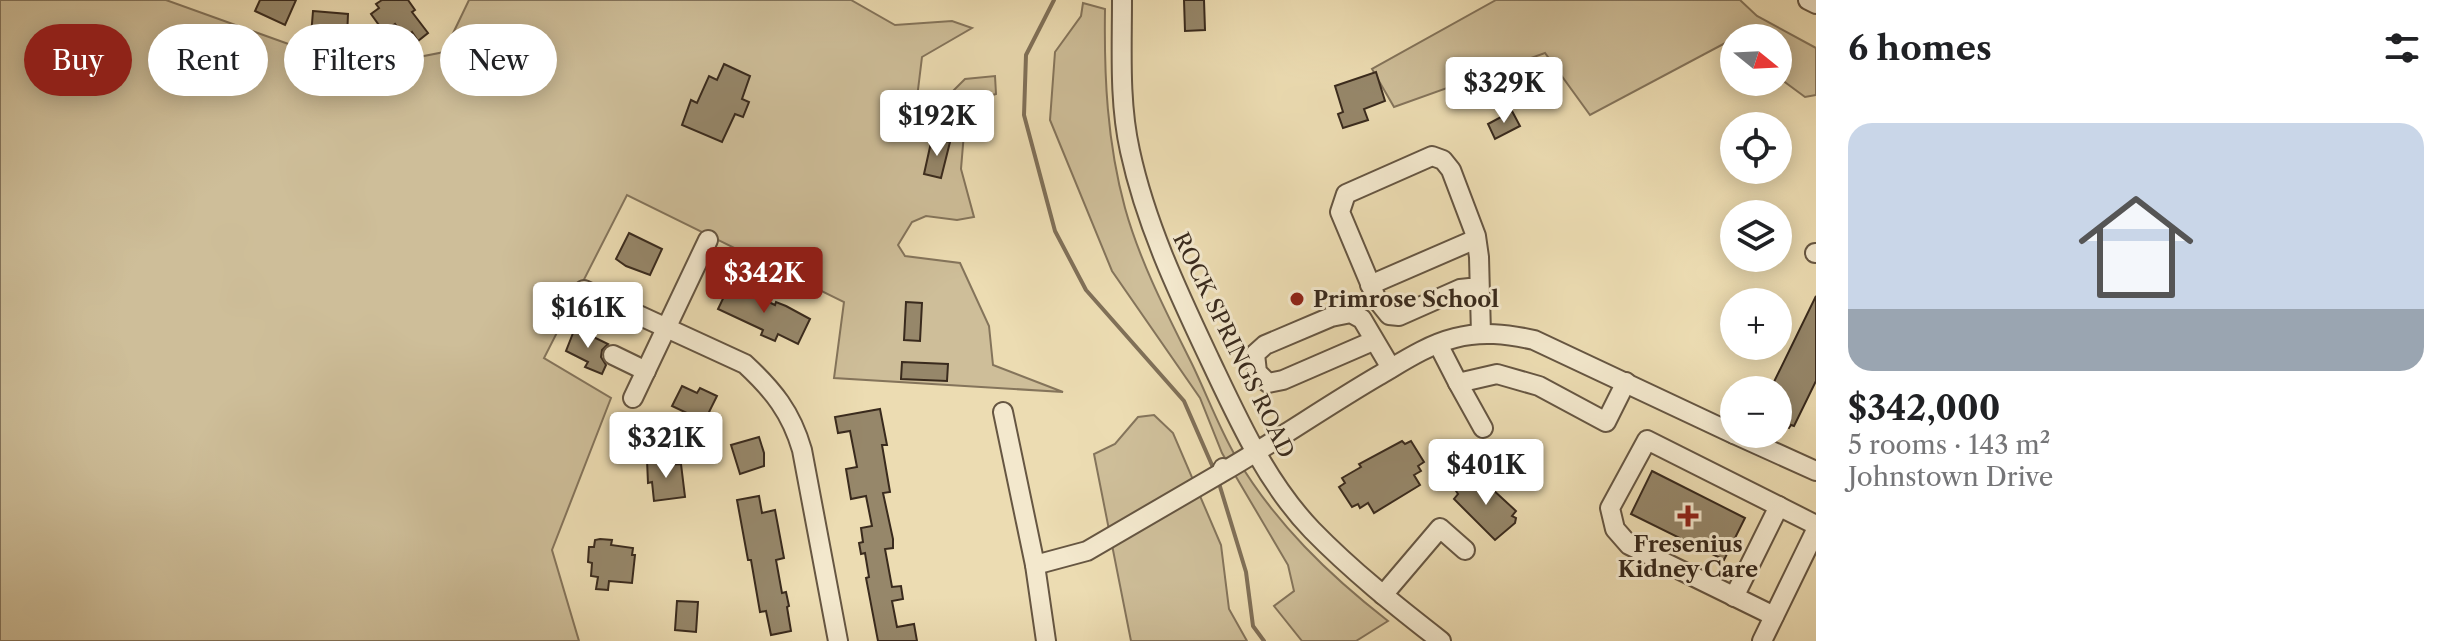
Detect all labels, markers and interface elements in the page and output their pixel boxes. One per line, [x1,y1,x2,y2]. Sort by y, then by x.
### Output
chip: Buy [24,24,132,96]
chip: Rent [148,24,268,96]
chip: Filters [284,24,424,96]
chip: New [440,24,557,96]
north arrow [1720,24,1792,96]
map controls [1720,24,1792,448]
icon: filters [2380,26,2424,70]
text: 6 homes [1848,27,1992,69]
pin: $329K [1448,57,1560,125]
text: $329K [1464,67,1544,99]
pin: $192K [881,90,993,158]
text: $192K [898,100,976,132]
button: locate [1720,112,1792,184]
icon: home [2064,175,2208,319]
button: layers [1720,200,1792,272]
street label: ROCK SPRINGS ROAD [1167,228,1300,462]
pin: $342K [708,247,820,315]
text: $342K [724,257,804,289]
pin: $161K [532,282,644,350]
place label: Primrose School [1313,286,1499,313]
button: + [1720,288,1792,360]
marker: Primrose School [1288,290,1306,308]
text: $161K [551,292,625,324]
button: − [1720,376,1792,448]
text: $342,000 [1848,387,2000,429]
pin: $321K [610,412,722,480]
text: $321K [627,422,705,454]
text: 5 rooms · 143 m² [1848,429,2050,461]
pin: $401K [1430,439,1542,507]
text: $401K [1447,449,1525,481]
text: Johnstown Drive [1848,461,2053,493]
marker: Fresenius Kidney Care [1677,505,1699,527]
place label: Fresenius Kidney Care [1618,531,1758,583]

